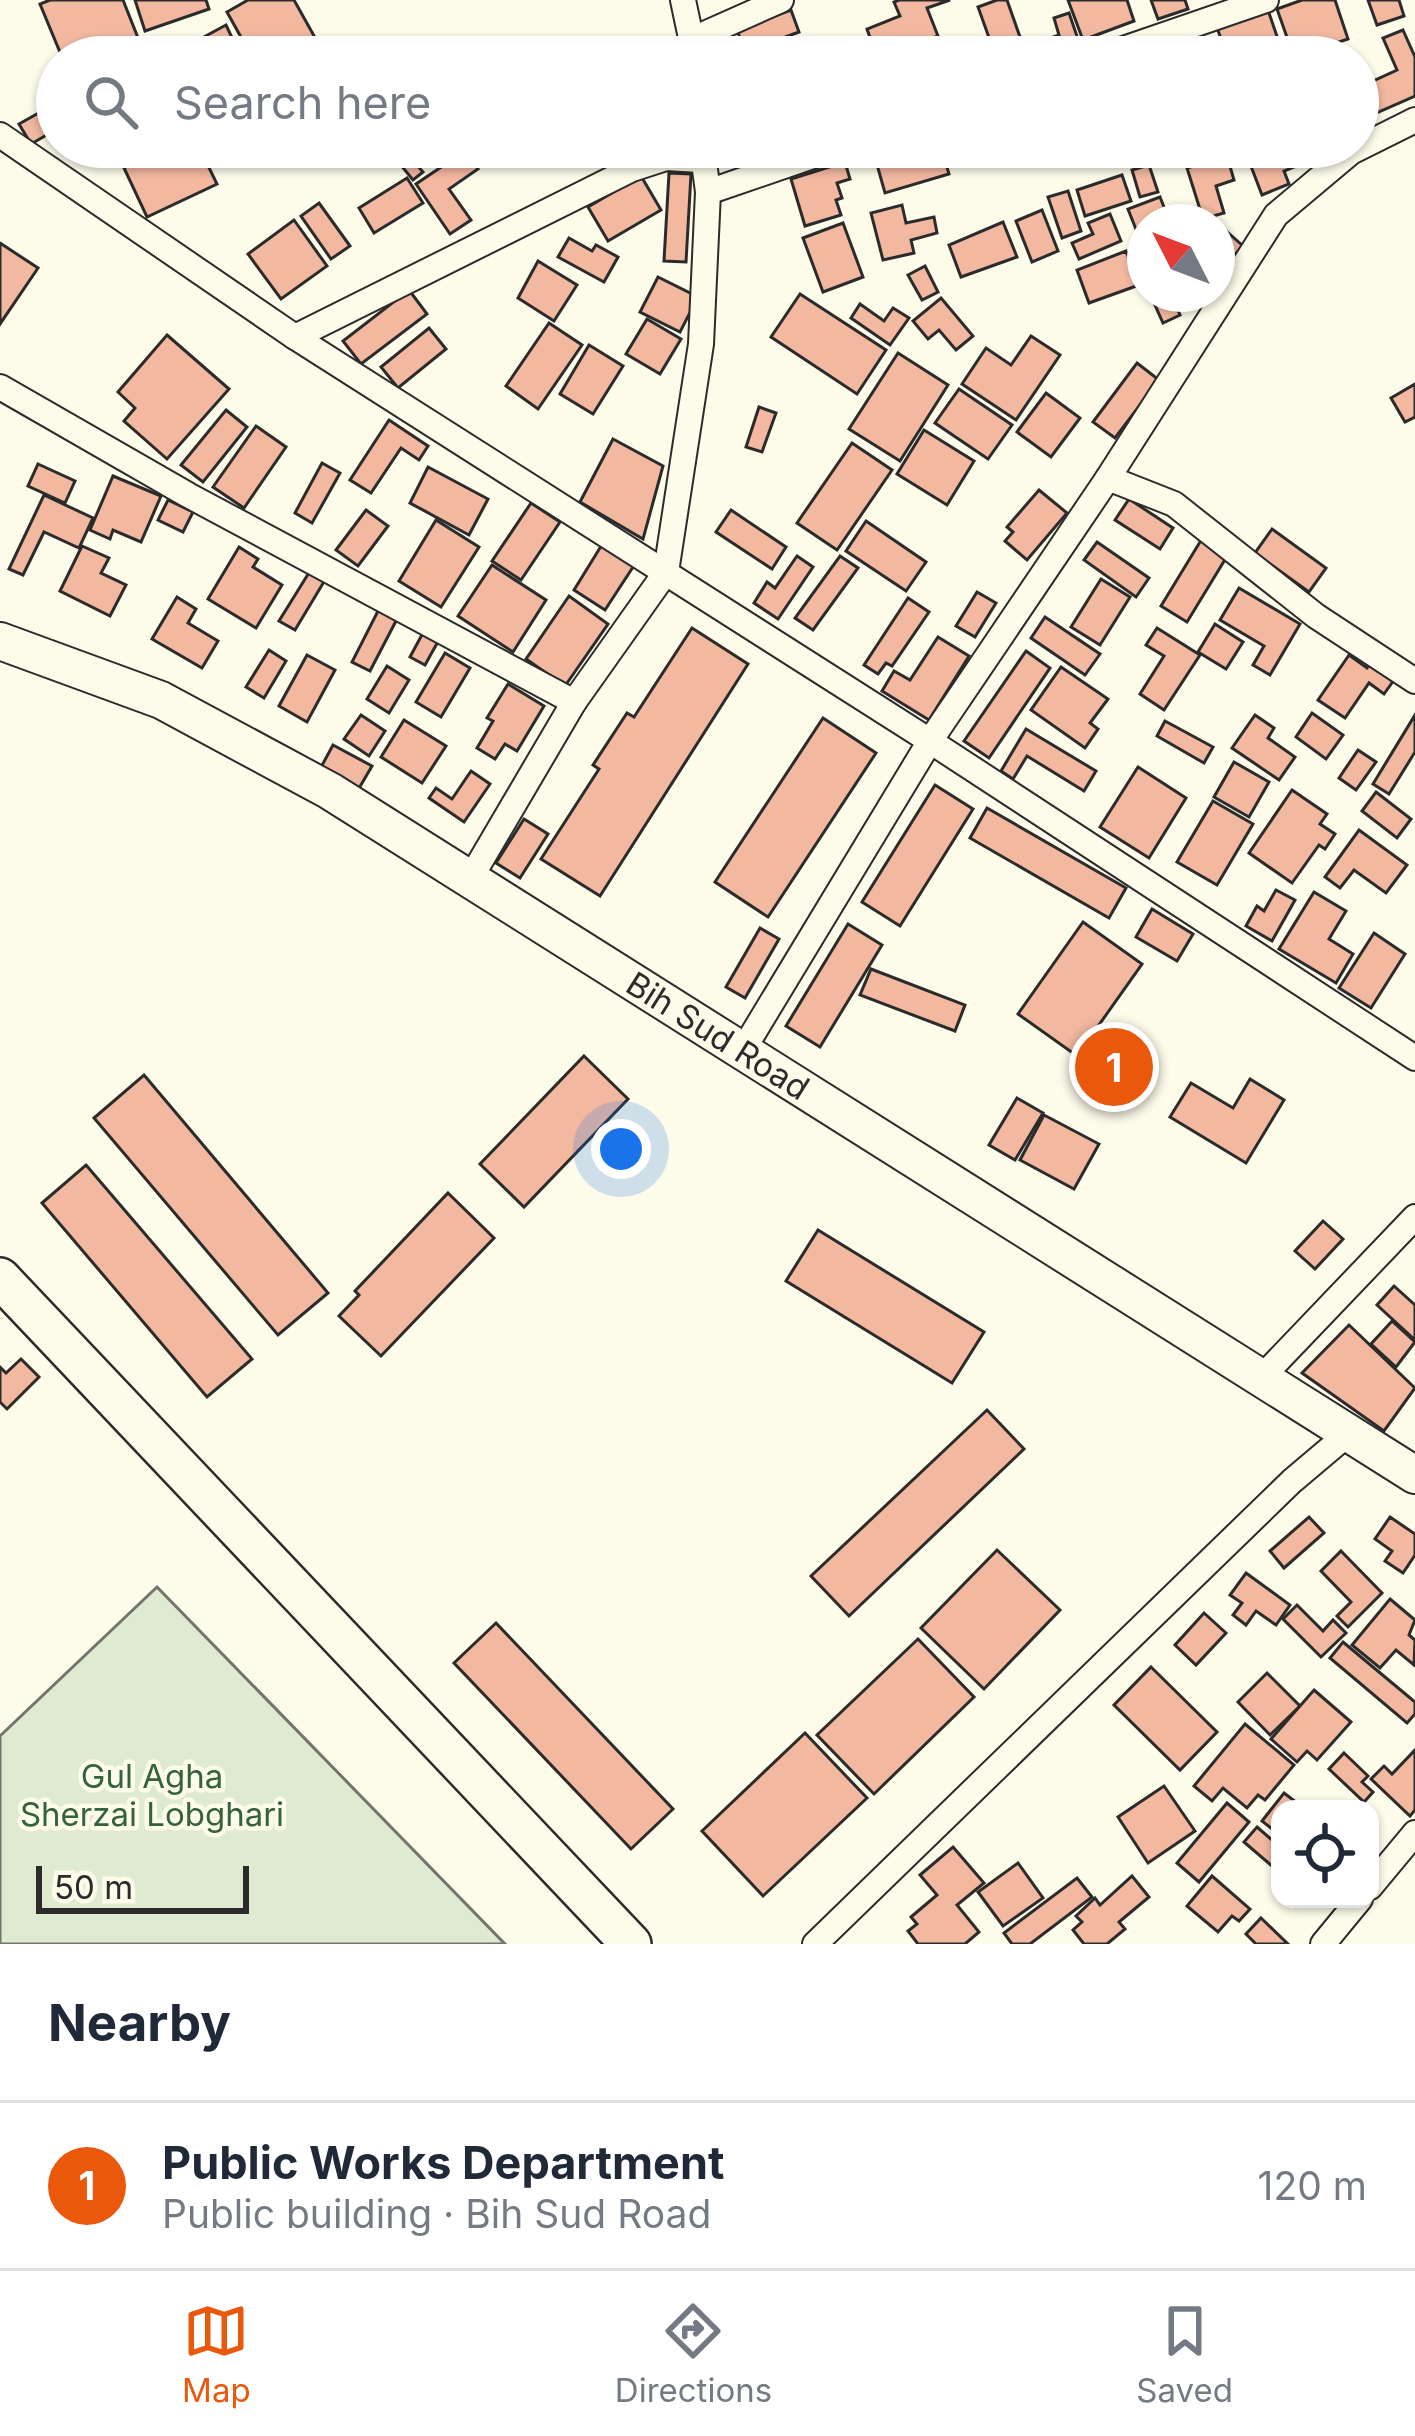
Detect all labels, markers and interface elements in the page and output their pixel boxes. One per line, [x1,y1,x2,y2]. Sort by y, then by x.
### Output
search box [36,36,1379,168]
icon: search [78,69,144,135]
text: Search here [174,75,431,130]
north arrow [1127,204,1235,312]
street label: Bih Sud Road [619,963,817,1108]
pin: 1 [1075,1022,1153,1112]
your location [591,1119,651,1179]
park label: Gul Agha Sherzai Lobghari [20,1756,284,1834]
map controls [1271,1800,1379,1908]
button: locate [1271,1800,1379,1908]
scale bar [36,1860,249,1913]
text: 50 m [54,1867,133,1907]
text: Nearby [48,1992,231,2053]
text: Public Works Department [162,2135,724,2190]
text: 1 [79,2162,95,2209]
text: 120 m [1258,2162,1367,2209]
text: Public building · Bih Sud Road [162,2190,711,2237]
tab: Map [182,2298,251,2410]
tab: Directions [615,2298,772,2410]
tab: Saved [1136,2298,1233,2410]

